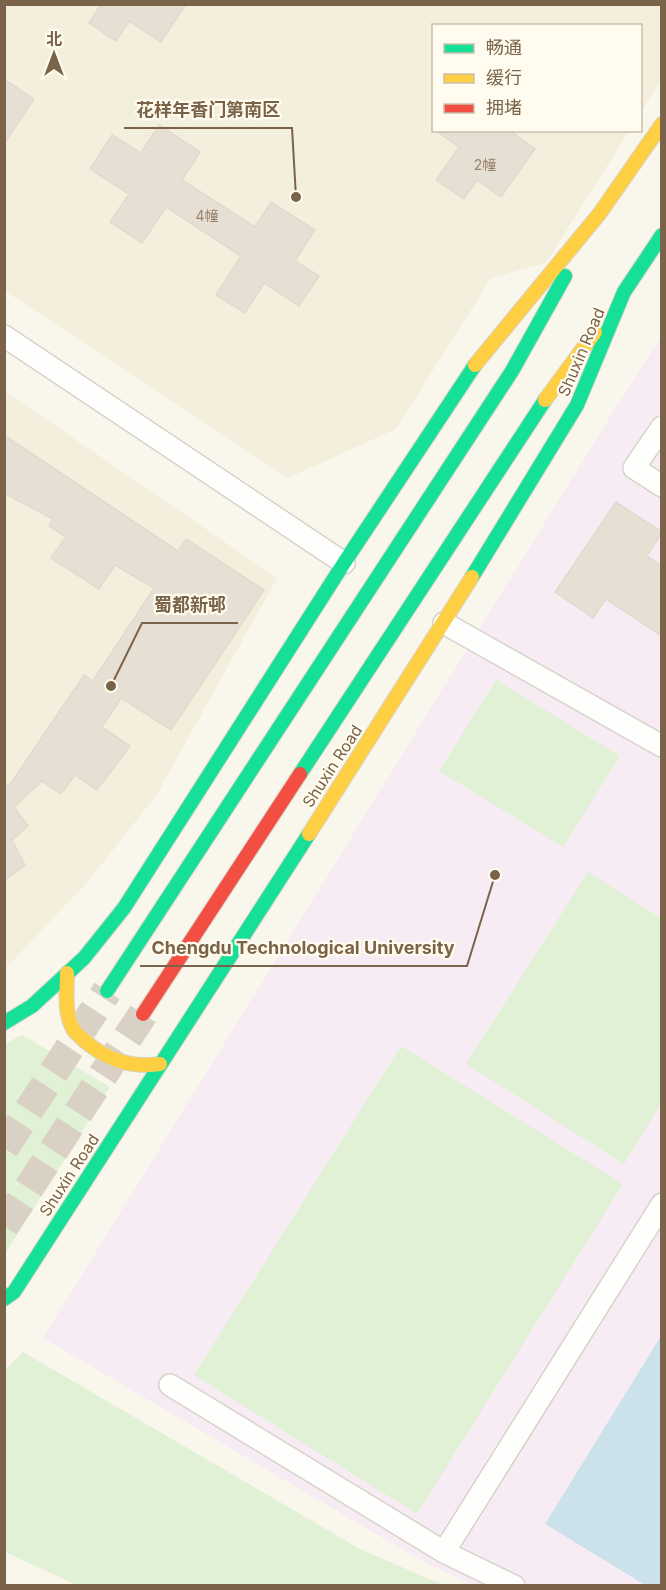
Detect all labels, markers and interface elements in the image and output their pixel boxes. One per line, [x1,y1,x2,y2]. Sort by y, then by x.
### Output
north arrow [24,24,84,84]
legend [432,24,642,132]
text: 北 [46,29,62,49]
text: 畅通 [486,37,522,58]
text: 缓行 [486,67,522,88]
callout: 花样年香门第南区 [124,92,292,128]
text: 拥堵 [486,97,522,118]
text: 花样年香门第南区 [136,99,280,120]
house number: 2幢 [474,156,496,173]
house number: 4幢 [195,207,219,224]
street label: Shuxin Road [553,305,609,399]
callout: 蜀都新邨 [142,587,238,623]
text: 蜀都新邨 [154,594,226,615]
street label: Shuxin Road [298,721,366,811]
callout: Chengdu Technological University [140,930,467,966]
text: Chengdu Technological University [151,937,455,958]
street label: Shuxin Road [35,1130,103,1220]

